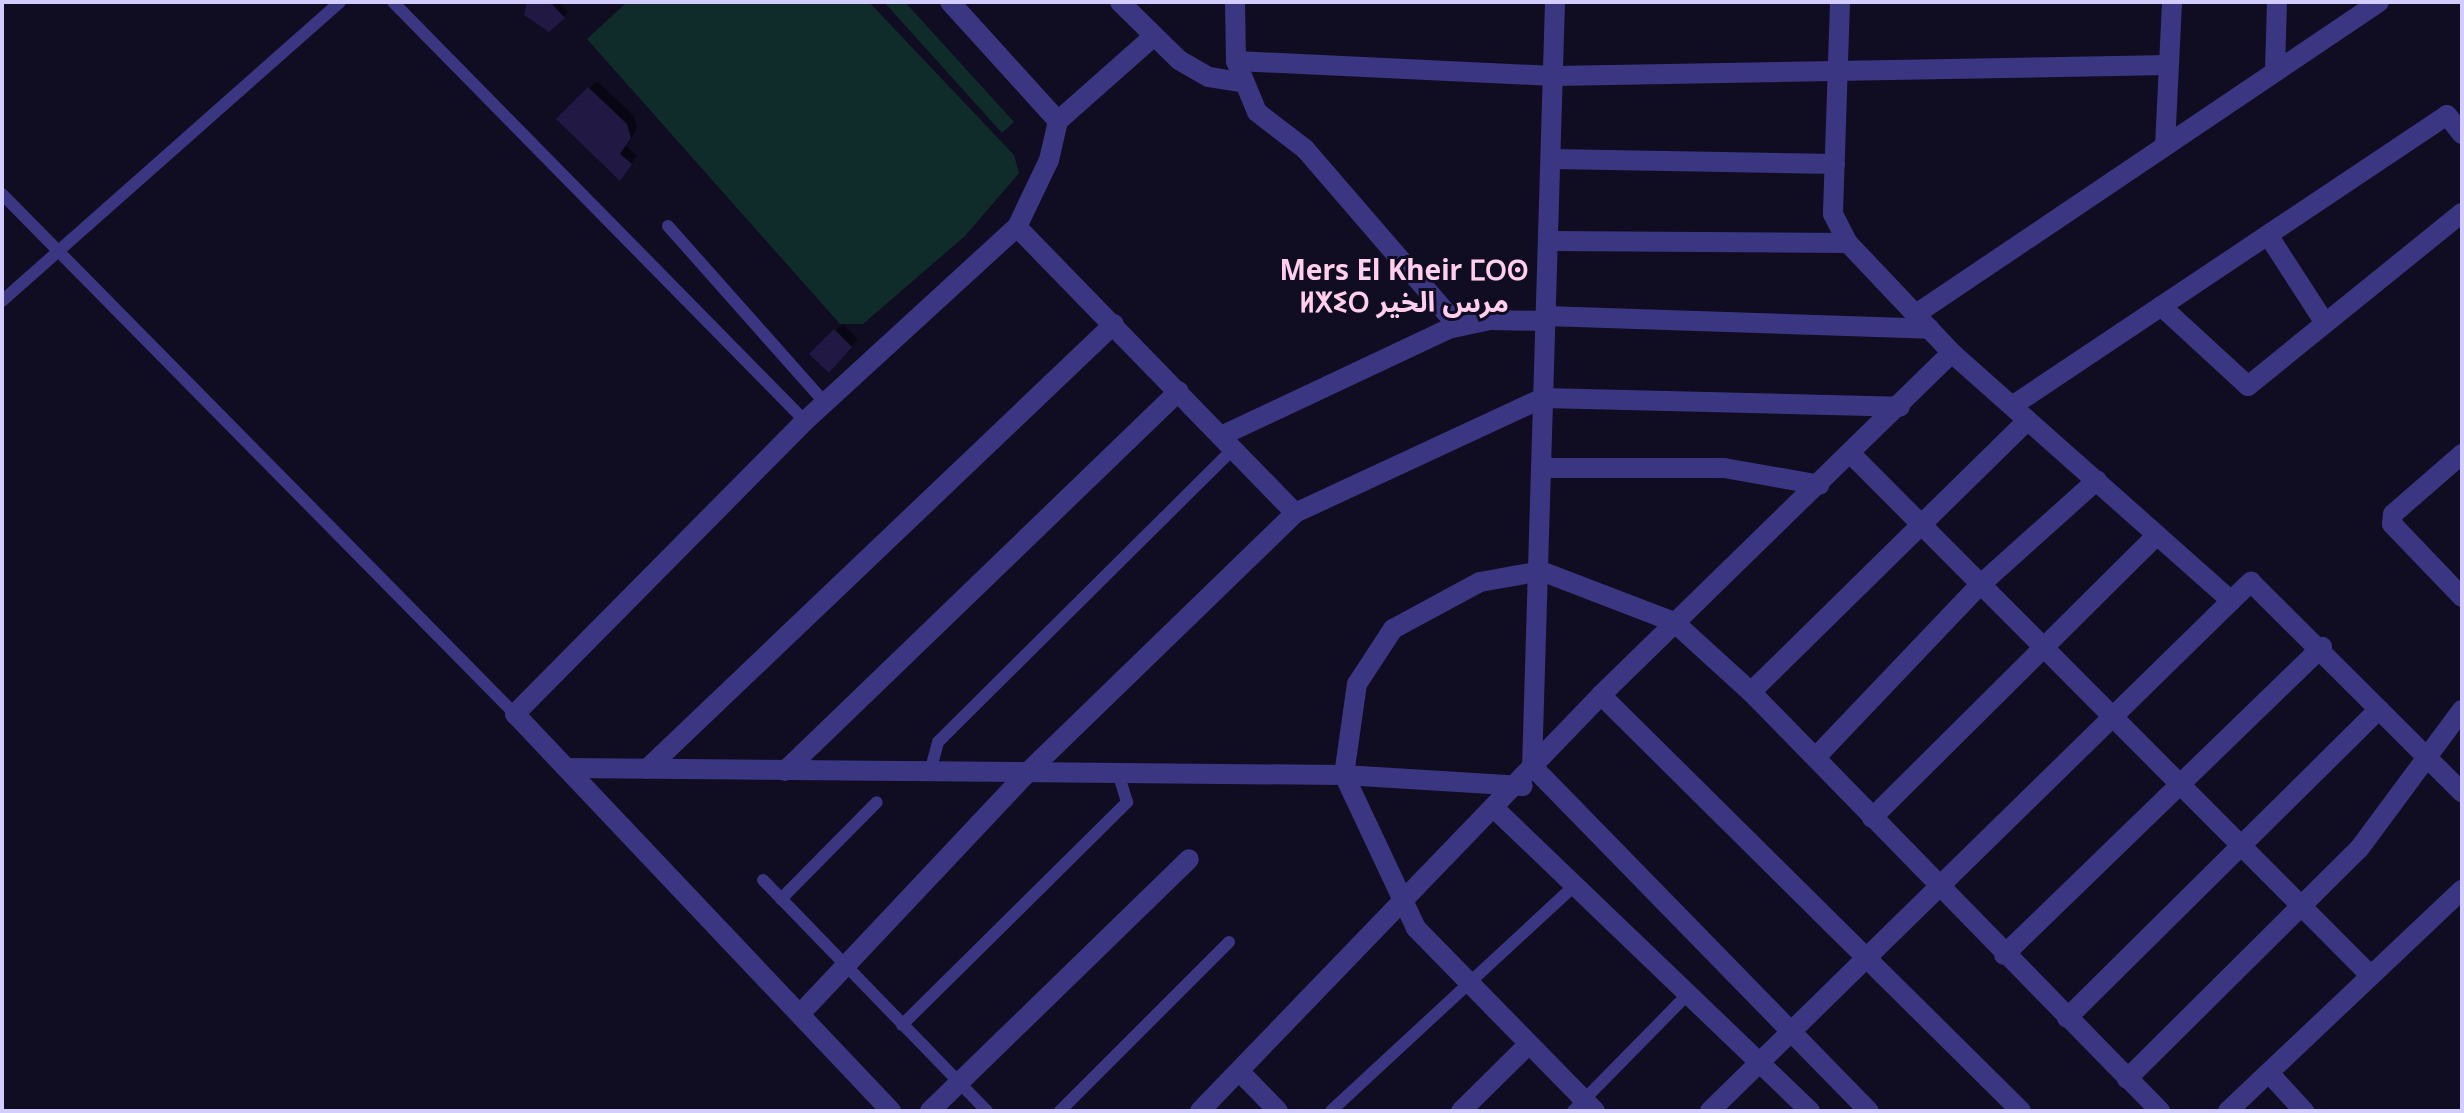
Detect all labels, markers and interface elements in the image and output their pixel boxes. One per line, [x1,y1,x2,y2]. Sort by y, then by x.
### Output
district label: Mers El Kheir ⵎⵔⵙ ⵍⵅⵉⵔ مرس الخير [1279,252,1529,318]

